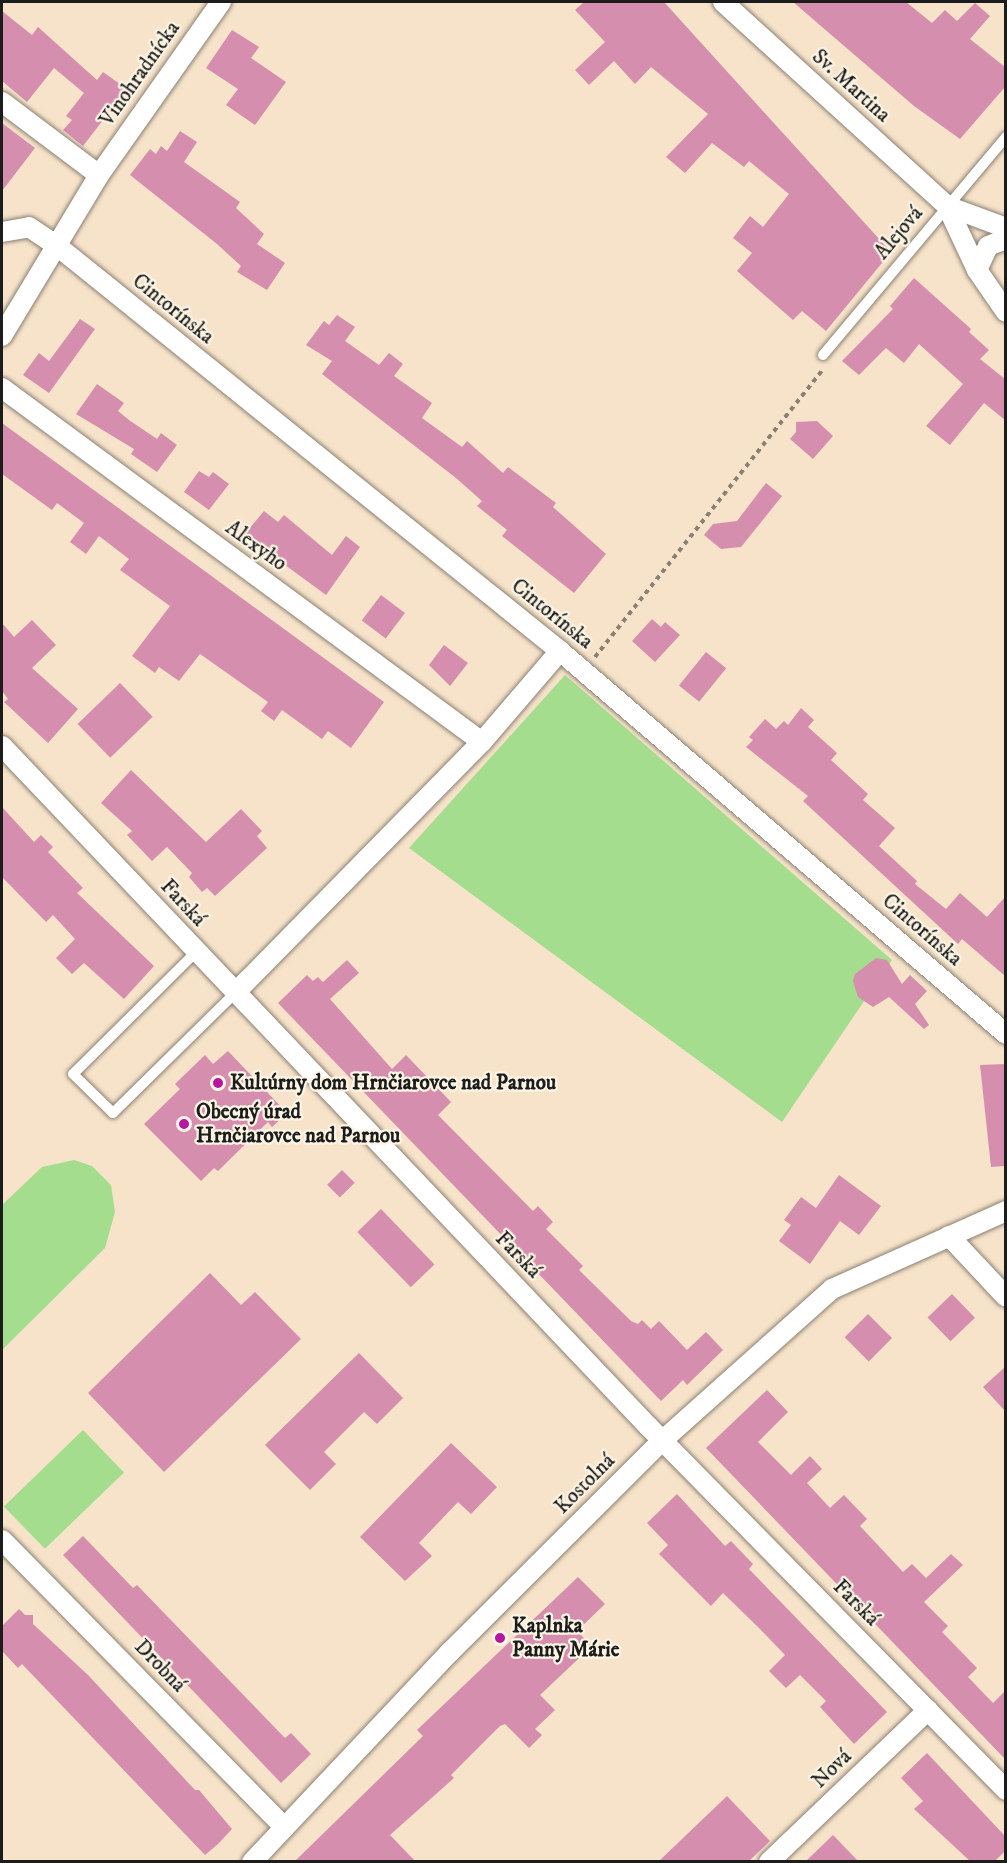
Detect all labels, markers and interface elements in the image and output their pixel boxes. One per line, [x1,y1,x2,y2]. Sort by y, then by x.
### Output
street label: Vinohradnícka [95,17,185,131]
street label: Sv. Martina [807,44,895,128]
street label: Alejová [870,201,928,265]
street label: Cintorínska [127,269,219,349]
street label: Alexyho [220,515,292,577]
street label: Cintorínska [506,574,598,654]
street label: Farská [155,874,211,932]
street label: Cintorínska [877,888,967,972]
place label: Kultúrny dom Hrnčiarovce nad Parnou [230,1070,556,1096]
marker: Kultúrny dom Hrnčiarovce nad Parnou [211,1076,225,1090]
place label: Obecný úrad Hrnčiarovce nad Parnou [196,1099,400,1149]
marker: Obecný úrad Hrnčiarovce nad Parnou [177,1117,191,1131]
street label: Farská [490,1226,546,1284]
street label: Kostolná [550,1449,620,1519]
street label: Farská [828,1575,884,1631]
place label: Kaplnka Panny Márie [512,1613,619,1663]
marker: Kaplnka Panny Márie [493,1631,507,1645]
street label: Drobná [129,1634,191,1698]
street label: Nová [807,1744,857,1794]

